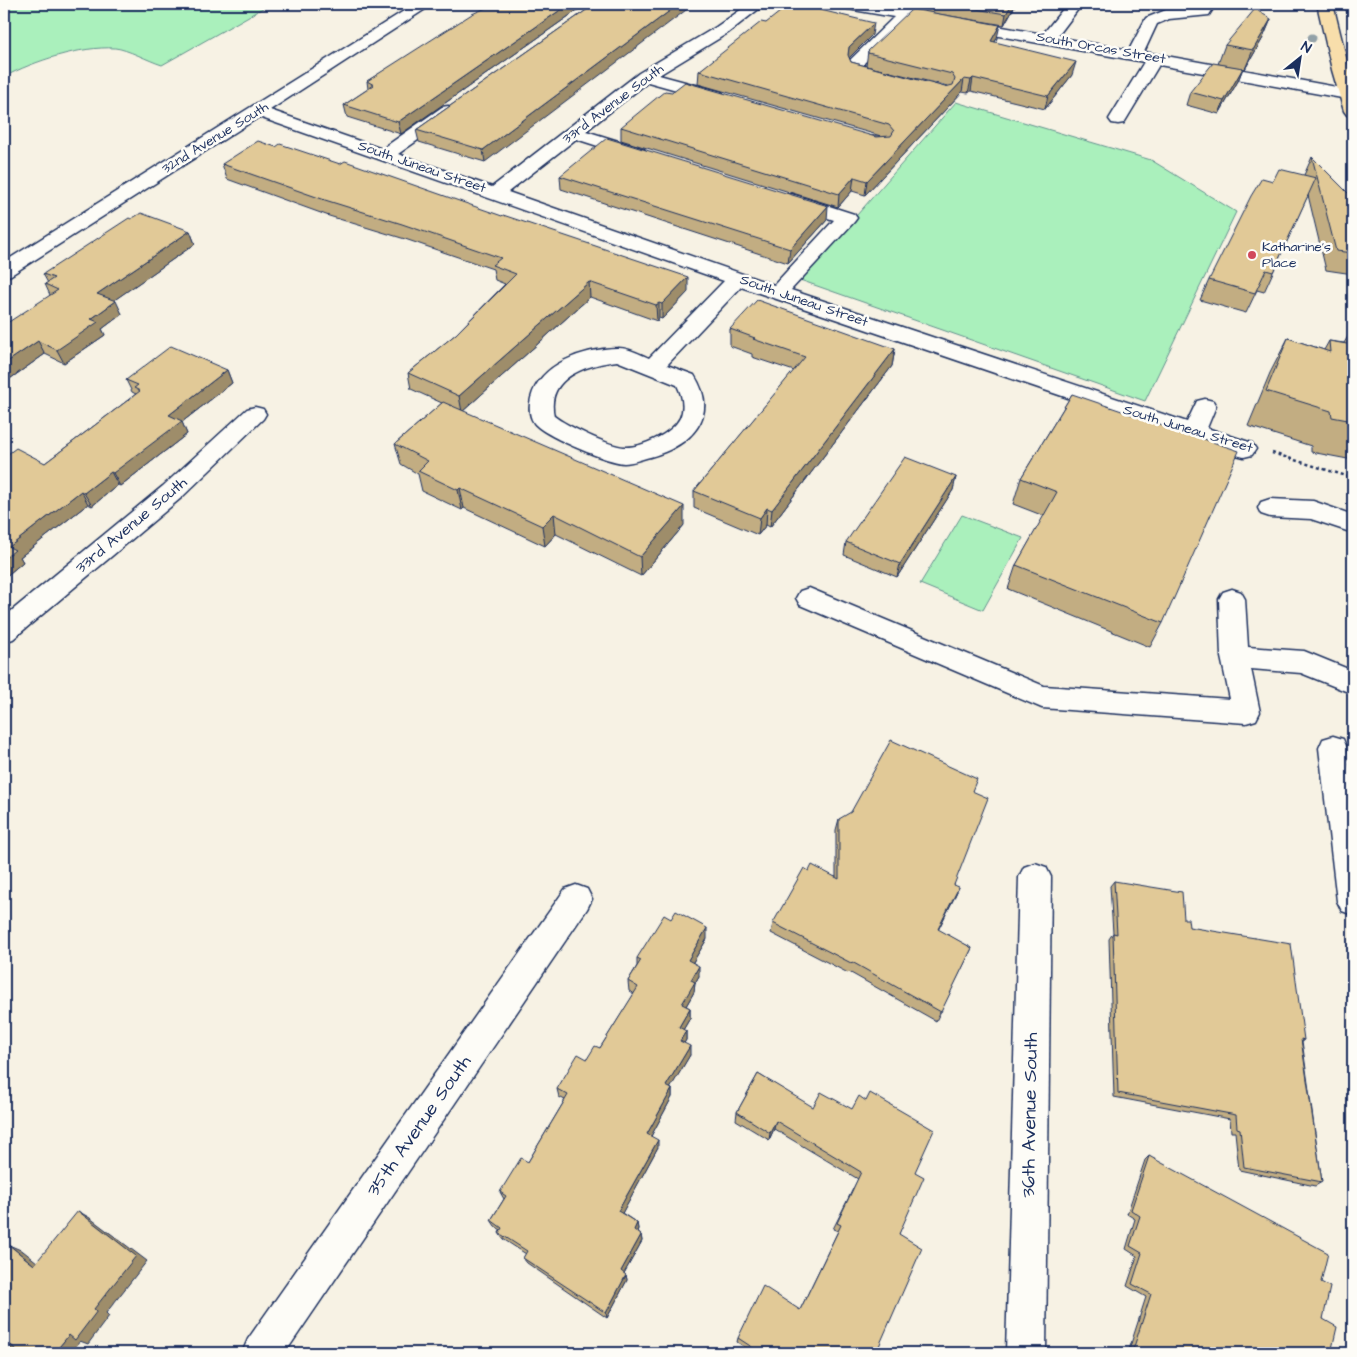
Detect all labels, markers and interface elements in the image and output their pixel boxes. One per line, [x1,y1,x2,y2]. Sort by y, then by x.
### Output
street label: South Orcas Street [1035,27,1168,69]
north arrow [1274,32,1324,82]
text: N [1297,37,1315,59]
street label: 33rd Avenue South [558,59,668,149]
street label: 32nd Avenue South [158,97,272,179]
street label: South Juneau Street [355,136,489,198]
place label: Katharine's Place [1262,237,1331,273]
marker: Katharine's Place [1246,249,1258,261]
street label: South Juneau Street [737,270,871,332]
street label: South Juneau Street [1121,400,1255,458]
street label: 33rd Avenue South [70,472,192,578]
street label: 36th Avenue South [1015,1032,1045,1198]
street label: 35th Avenue South [360,1049,478,1202]

